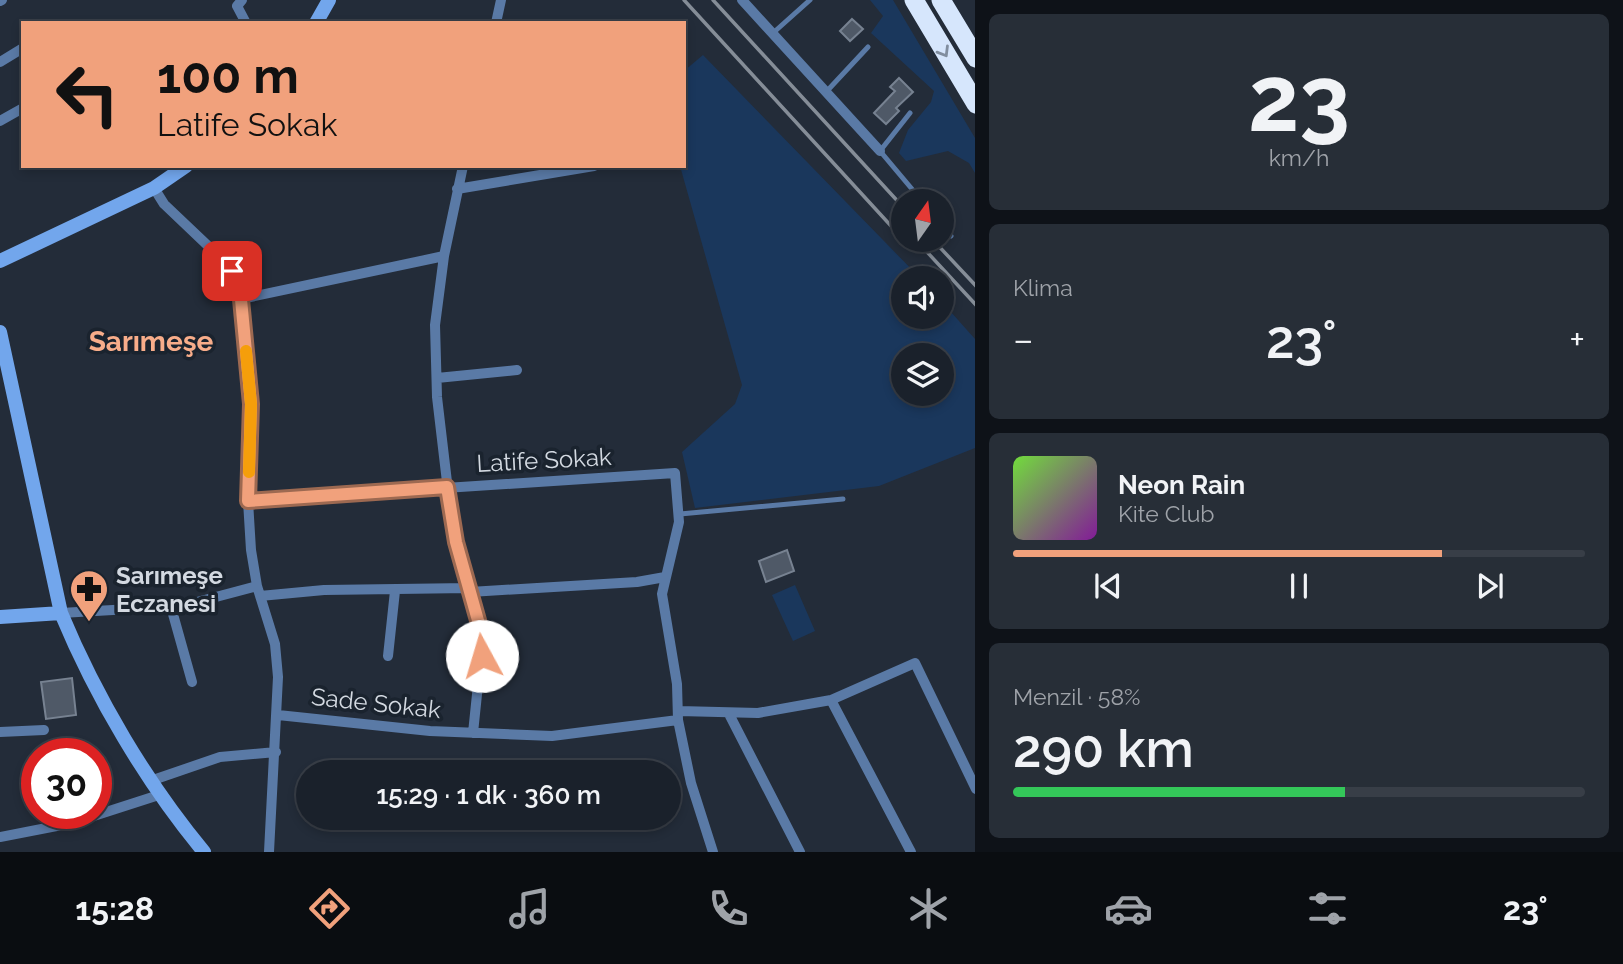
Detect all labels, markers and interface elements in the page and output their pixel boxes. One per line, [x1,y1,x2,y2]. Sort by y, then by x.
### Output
one-way arrow [936,44,949,57]
text: 23 [1248,45,1350,152]
text: 100 m [157,47,299,104]
icon: left [42,49,133,140]
text: Latife Sokak [157,106,337,143]
text: km/h [1269,144,1329,171]
north arrow [891,189,954,252]
map controls [891,189,954,406]
pin [202,241,262,301]
icon: arrive [213,252,251,290]
button: sound [891,266,954,329]
text: Klima [1013,274,1073,301]
text: 23° [1266,309,1337,370]
text: − [1013,317,1033,362]
text: + [1569,317,1585,362]
district label: Sarımeşe [89,325,214,358]
button: layers [891,343,954,406]
street label: Latife Sokak [476,442,613,478]
text: Neon Rain [1118,470,1245,500]
text: Kite Club [1118,500,1215,527]
place label: Sarımeşe Eczanesi [116,561,223,618]
icon: previous [1089,567,1127,605]
icon: pause [1280,567,1318,605]
icon: next [1471,567,1509,605]
pharmacy icon: Sarımeşe Eczanesi [68,568,110,623]
position arrow [445,619,519,693]
street label: Sade Sokak [310,682,442,724]
text: Menzil · 58% [1013,683,1140,710]
text: 290 km [1013,718,1194,779]
speed limit sign: 30 [21,738,112,829]
text: 15:29 · 1 dk · 360 m [376,780,601,810]
icon: directions [305,884,354,933]
icon: music [505,884,554,933]
icon: phone [704,884,753,933]
icon: climate [904,884,953,933]
icon: car [1104,884,1153,933]
icon: filters [1303,884,1352,933]
text: 15:28 [75,890,154,927]
text: 23° [1503,890,1548,927]

